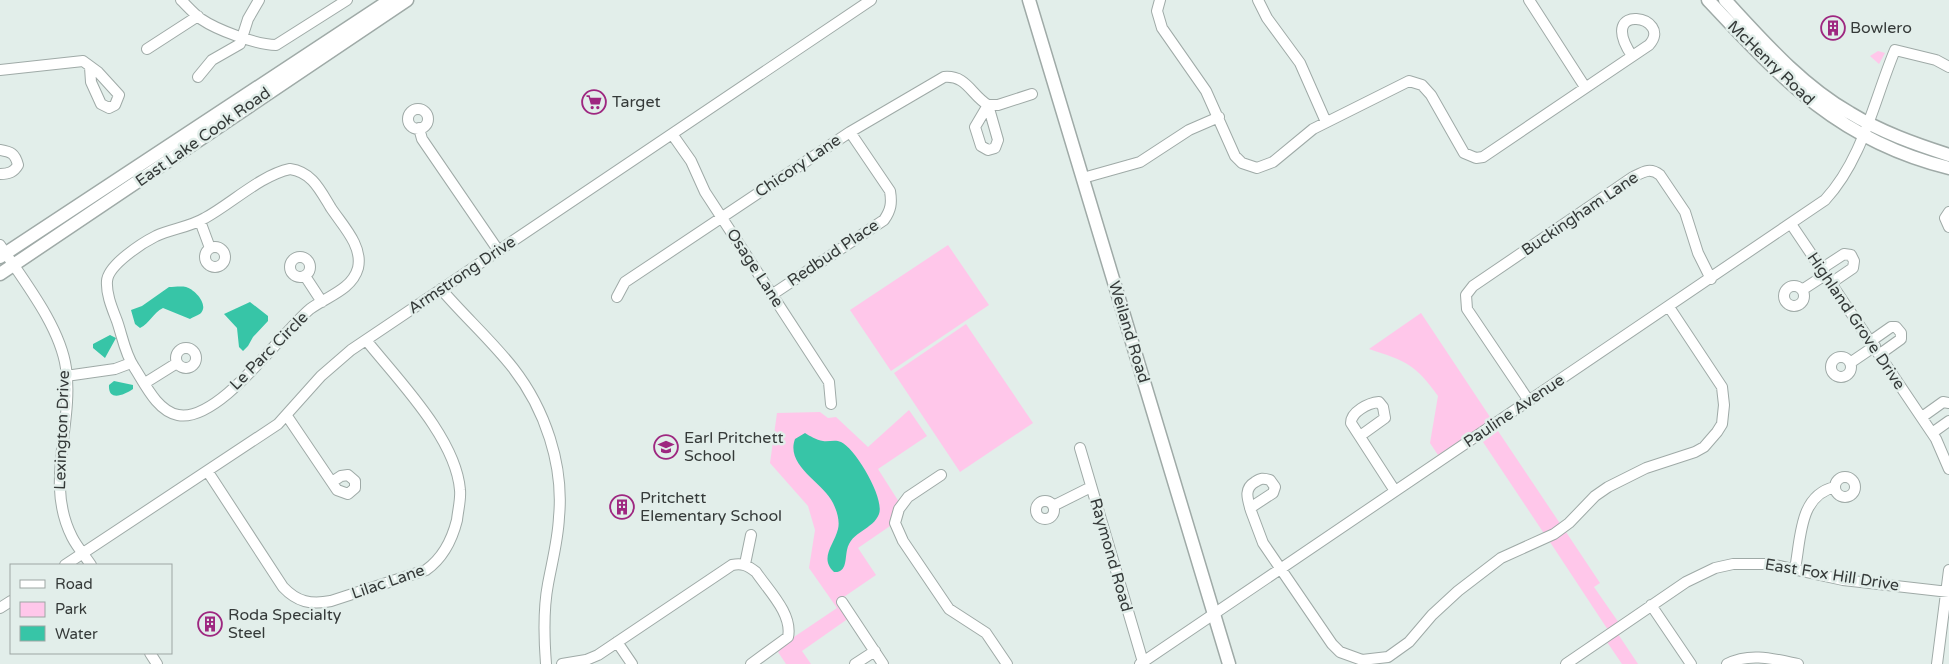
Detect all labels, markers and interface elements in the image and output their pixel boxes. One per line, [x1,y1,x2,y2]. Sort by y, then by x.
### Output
building icon: Bowlero [1820,15,1846,41]
street label: McHenry Road [1723,16,1819,110]
place label: Bowlero [1850,18,1912,38]
street label: East Lake Cook Road [132,83,274,191]
supermarket icon: Target [581,89,607,115]
place label: Target [612,92,661,112]
street label: Chicory Lane [751,130,845,202]
street label: Buckingham Lane [1518,168,1642,260]
street label: Redbud Place [784,215,882,291]
street label: Osage Lane [722,225,788,311]
street label: Armstrong Drive [404,232,520,318]
street label: Highland Grove Drive [1803,249,1909,393]
street label: Weiland Road [1104,279,1154,385]
street label: Le Parc Circle [226,308,312,394]
street label: Lexington Drive [50,370,74,490]
street label: Pauline Avenue [1460,370,1568,452]
place label: Earl Pritchett School [684,428,784,466]
school or university icon: Earl Pritchett School [653,434,679,460]
place label: Pritchett Elementary School [640,488,782,526]
building icon: Pritchett Elementary School [609,494,635,520]
street label: Raymond Road [1085,496,1137,614]
street label: East Fox Hill Drive [1763,554,1901,596]
street label: Lilac Lane [349,560,427,604]
legend [10,564,172,654]
text: Road [55,575,93,593]
text: Park [55,600,87,618]
place label: Roda Specialty Steel [228,605,342,643]
building icon: Roda Specialty Steel [197,611,223,637]
text: Water [55,625,98,643]

